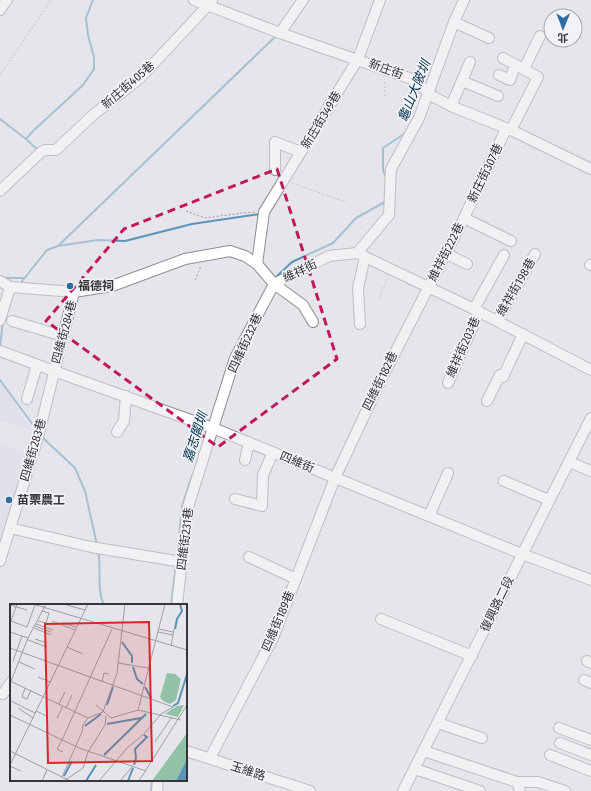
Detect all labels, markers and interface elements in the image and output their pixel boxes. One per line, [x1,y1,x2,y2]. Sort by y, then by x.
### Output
north arrow [543,8,583,48]
text: 北 [557,31,568,44]
street label: 新庄街 [367,56,405,82]
water label: 龜山大陂圳 [395,56,434,124]
street label: 新庄街405巷 [99,58,157,112]
street label: 新庄街349巷 [298,89,344,151]
street label: 新庄街307巷 [465,141,505,205]
street label: 維祥街222巷 [425,220,467,284]
street label: 維祥街198巷 [494,256,538,318]
street label: 維祥街 [281,257,319,285]
place label: 福德祠 [78,279,114,293]
marker: 福德祠 [65,281,75,291]
street label: 四維街284巷 [49,299,79,365]
street label: 四維街232巷 [225,311,265,375]
street label: 維祥街203巷 [443,315,483,379]
street label: 四維街182巷 [360,349,400,413]
water label: 嘉志閣圳 [180,408,211,464]
street label: 四維街283巷 [17,417,49,483]
street label: 四維街 [278,449,316,475]
place label: 苗栗農工 [17,493,65,507]
marker: 苗栗農工 [4,495,14,505]
street label: 四維街231巷 [174,507,196,571]
street label: 復興路二段 [478,574,516,634]
street label: 四維街189巷 [259,589,297,653]
inset map [10,604,187,781]
street label: 玉維路 [229,759,267,783]

